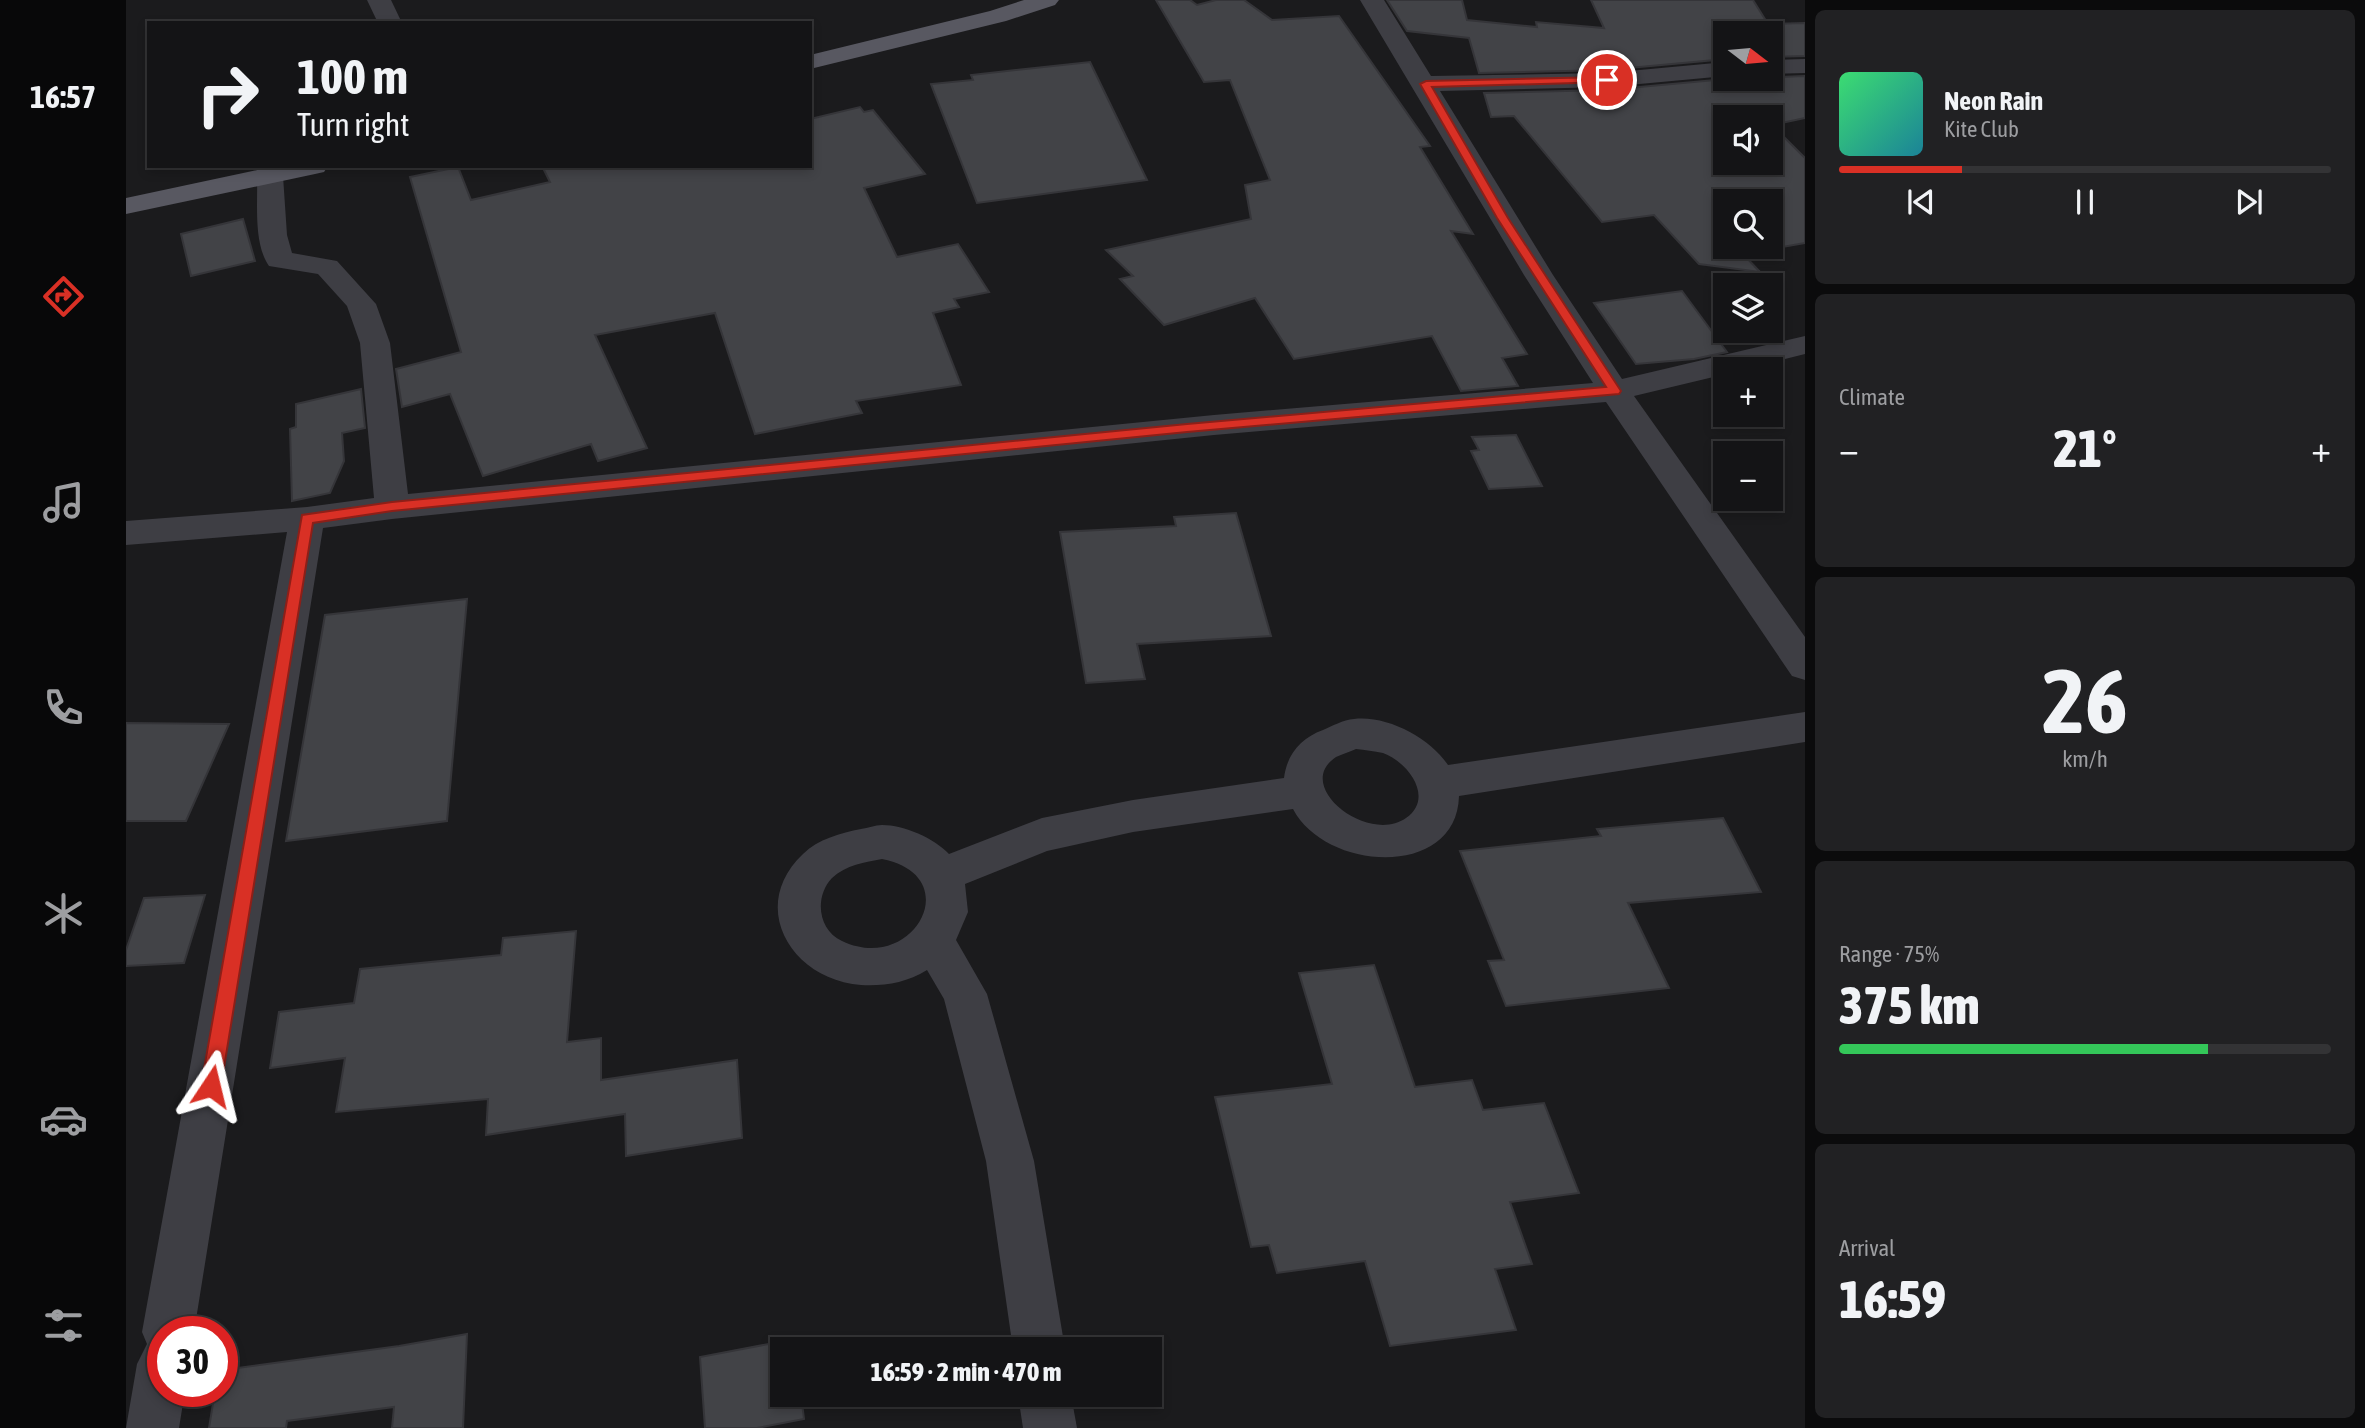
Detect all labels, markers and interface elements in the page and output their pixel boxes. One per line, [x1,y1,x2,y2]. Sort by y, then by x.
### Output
north arrow [1713,21,1783,91]
map controls [1713,21,1783,511]
text: 100 m [297,48,408,104]
icon: right [182,49,273,140]
pin [1577,50,1637,110]
icon: arrive [1588,61,1626,99]
text: 16:57 [30,78,96,115]
text: Neon Rain [1944,86,2043,116]
button: sound [1713,105,1783,175]
text: Turn right [297,106,410,143]
text: Kite Club [1944,116,2019,142]
icon: previous [1902,183,1940,221]
icon: pause [2066,183,2104,221]
icon: next [2230,183,2268,221]
button: search [1713,189,1783,259]
icon: directions [39,272,88,321]
button: layers [1713,273,1783,343]
button: + [1713,357,1783,427]
text: Climate [1839,384,1905,410]
text: 21° [2053,418,2117,478]
text: − [1839,427,1859,470]
text: + [2311,427,2331,470]
button: − [1713,441,1783,511]
icon: music [39,478,88,527]
text: 26 [2042,648,2128,752]
icon: phone [39,683,88,732]
text: km/h [2062,746,2108,772]
icon: climate [39,889,88,938]
text: Range · 75% [1839,941,1939,967]
text: 375 km [1839,975,1980,1035]
position arrow [174,1049,248,1123]
icon: car [39,1095,88,1144]
text: Arrival [1839,1235,1895,1261]
text: 16:59 [1839,1269,1946,1329]
icon: filters [39,1301,88,1350]
speed limit sign: 30 [147,1316,238,1407]
text: 16:59 · 2 min · 470 m [871,1357,1061,1387]

